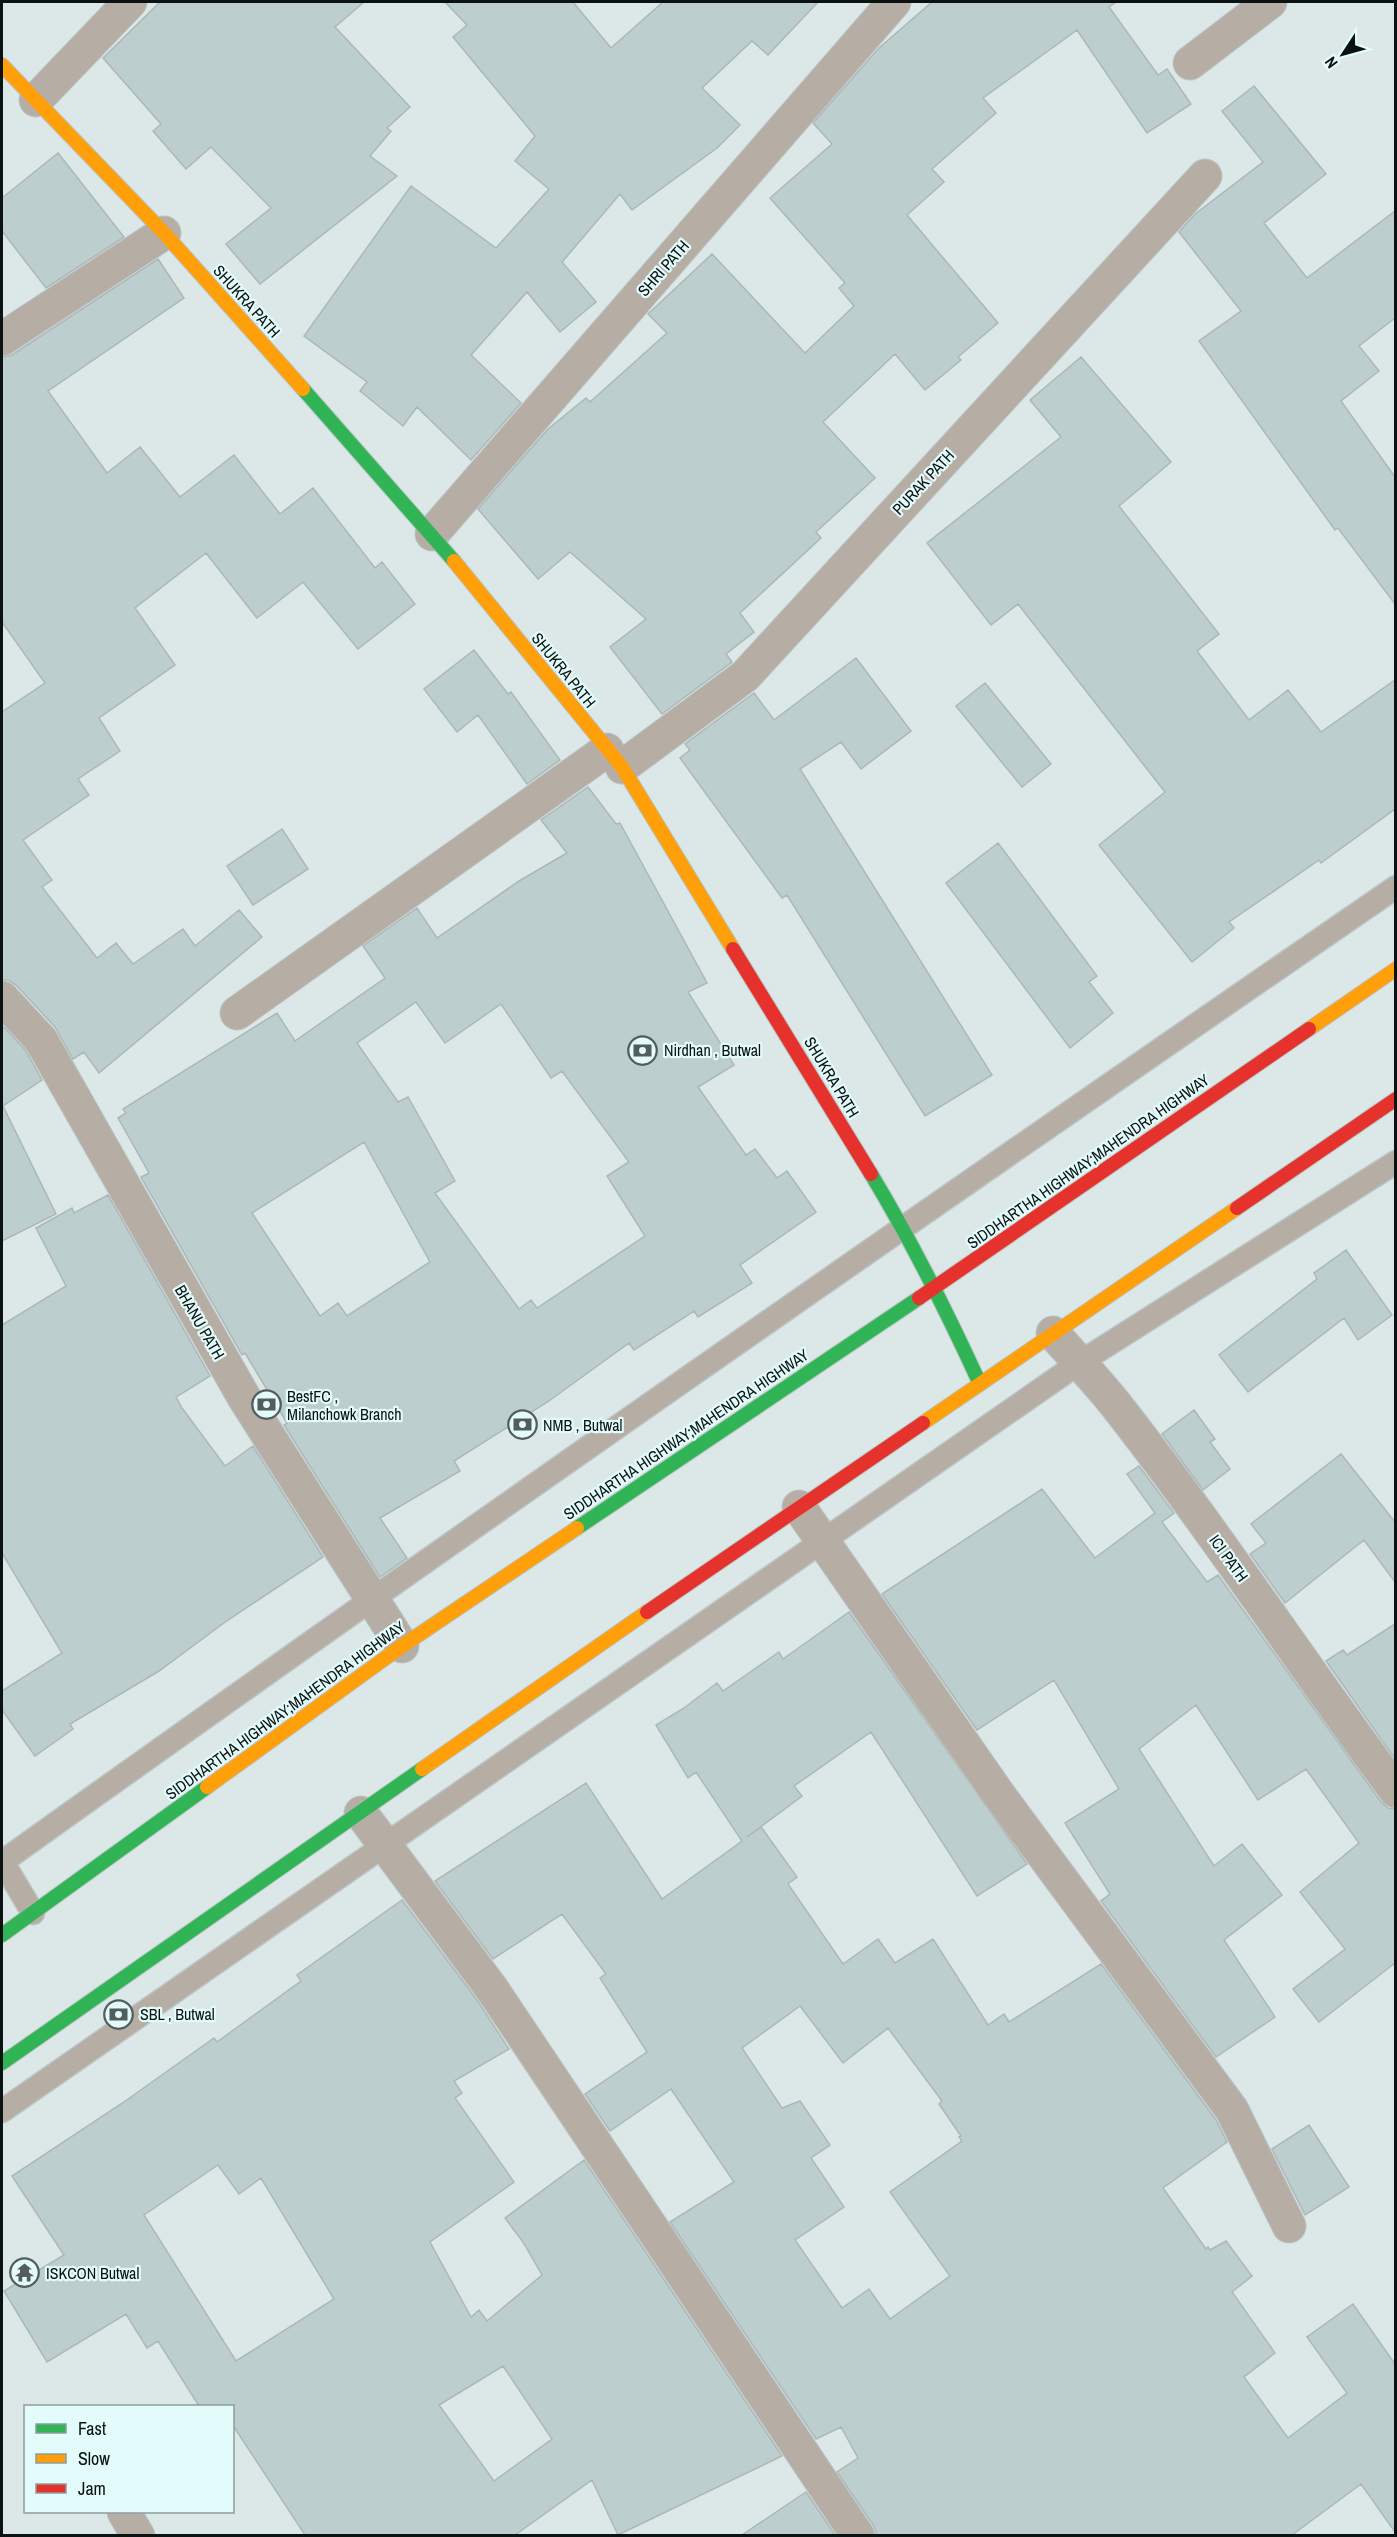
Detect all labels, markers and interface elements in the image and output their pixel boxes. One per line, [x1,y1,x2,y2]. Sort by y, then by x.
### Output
north arrow [1313,24,1373,84]
text: N [1319,53,1343,73]
street label: SHRI PATH [632,235,694,301]
street label: SHUKRA PATH [208,260,286,342]
street label: PURAK PATH [887,445,959,519]
street label: SHUKRA PATH [527,628,601,712]
street label: SHUKRA PATH [799,1032,865,1122]
bank icon: Nirdhan , Butwal [627,1034,659,1066]
place label: Nirdhan , Butwal [664,1039,761,1061]
street label: SIDDHARTHA HIGHWAY;MAHENDRA HIGHWAY [962,1068,1214,1254]
street label: BHANU PATH [170,1281,230,1363]
street label: SIDDHARTHA HIGHWAY;MAHENDRA HIGHWAY [559,1343,813,1525]
place label: BestFC , Milanchowk Branch [287,1385,401,1425]
bank icon: BestFC , Milanchowk Branch [250,1389,282,1421]
bank icon: NMB , Butwal [506,1409,538,1441]
place label: NMB , Butwal [543,1414,623,1436]
street label: ICI PATH [1204,1530,1254,1586]
street label: SIDDHARTHA HIGHWAY;MAHENDRA HIGHWAY [161,1615,409,1805]
bank icon: SBL , Butwal [103,1998,135,2030]
place label: SBL , Butwal [140,2003,215,2025]
temple icon: ISKCON Butwal [9,2257,41,2289]
place label: ISKCON Butwal [46,2262,139,2284]
legend [24,2405,234,2513]
text: Fast [78,2416,106,2441]
text: Slow [78,2446,110,2471]
text: Jam [78,2476,106,2501]

